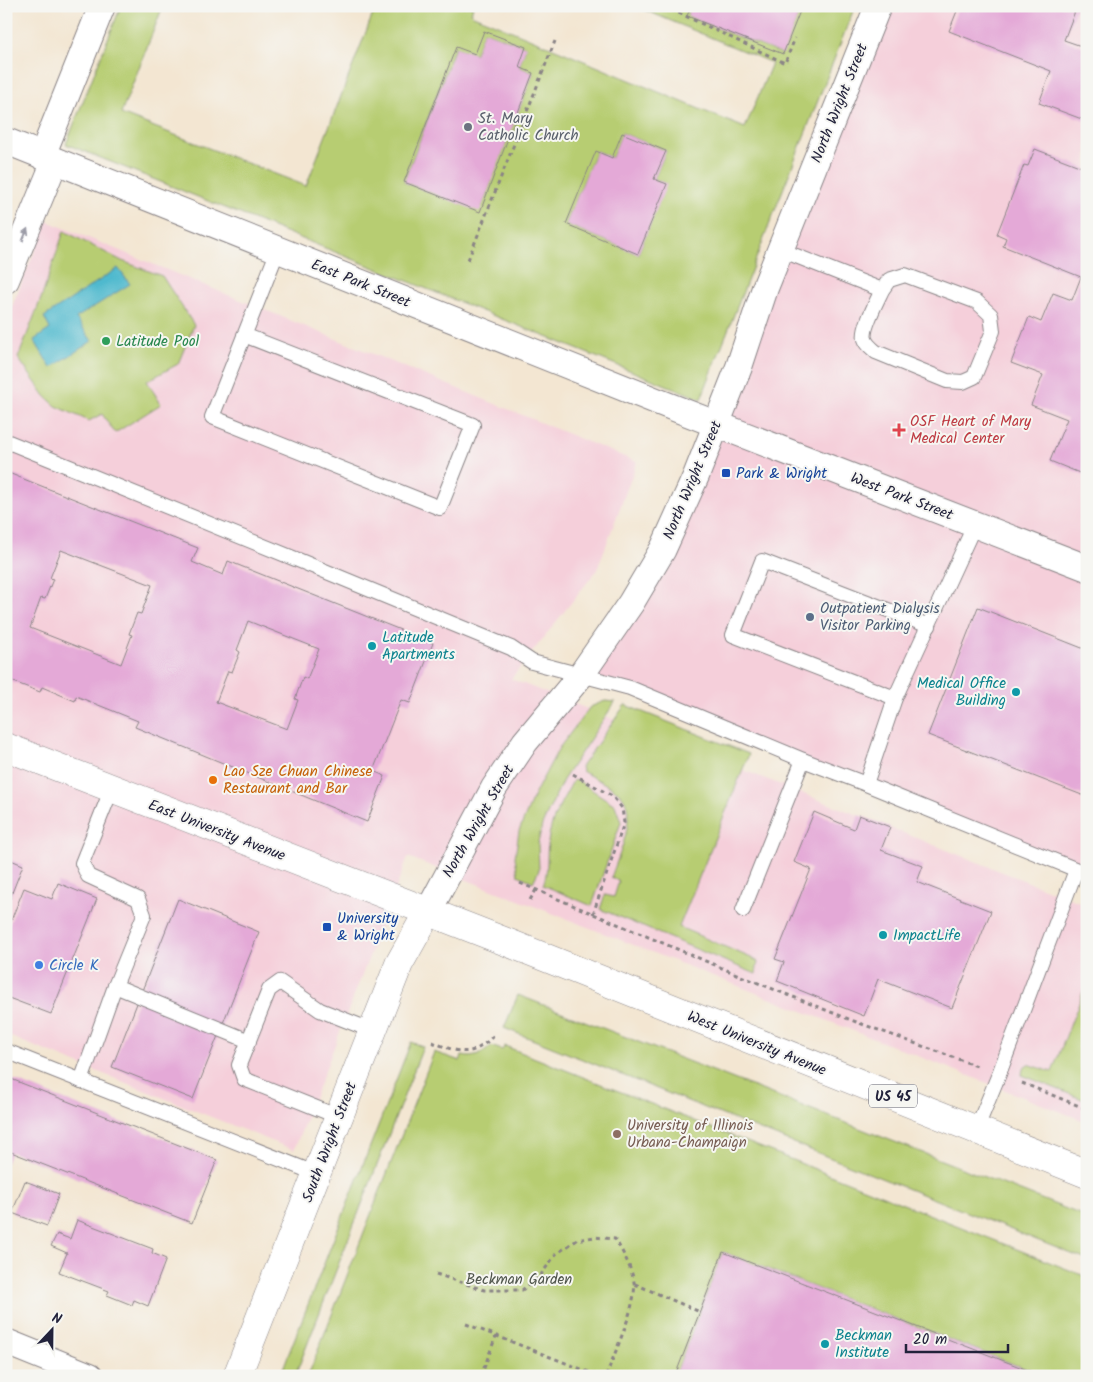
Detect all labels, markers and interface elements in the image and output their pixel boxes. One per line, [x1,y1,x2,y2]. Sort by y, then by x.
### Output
street label: North Wright Street [805,40,875,167]
place label: St. Mary Catholic Church [478,107,579,148]
marker: St. Mary Catholic Church [462,121,474,133]
one-way arrow [21,228,29,242]
street label: East Park Street [307,253,414,315]
place label: Latitude Pool [116,330,200,354]
marker: Latitude Pool [100,335,112,347]
place label: OSF Heart of Mary Medical Center [910,410,1032,451]
street label: North Wright Street [657,417,729,544]
marker: OSF Heart of Mary Medical Center [892,423,906,437]
place label: Park & Wright [736,462,827,486]
street label: West Park Street [847,466,956,528]
marker: Park & Wright [720,467,732,479]
place label: Outpatient Dialysis Visitor Parking [820,597,940,638]
marker: Outpatient Dialysis Visitor Parking [804,611,816,623]
place label: Latitude Apartments [382,626,456,667]
marker: Latitude Apartments [366,640,378,652]
place label: Medical Office Building [917,672,1006,713]
marker: Medical Office Building [1010,686,1022,698]
place label: Lao Sze Chuan Chinese Restaurant and Bar [223,760,372,801]
street label: North Wright Street [437,760,521,883]
marker: Lao Sze Chuan Chinese Restaurant and Bar [207,774,219,786]
street label: East University Avenue [144,794,289,868]
place label: University & Wright [337,907,399,948]
marker: University & Wright [321,921,333,933]
place label: ImpactLife [893,924,961,948]
marker: ImpactLife [877,929,889,941]
place label: Circle K [49,954,99,978]
marker: Circle K [33,959,45,971]
street label: West University Avenue [683,1005,830,1083]
street label: South Wright Street [296,1079,364,1206]
road number: US 45 [869,1084,917,1108]
place label: University of Illinois Urbana-Champaign [627,1114,754,1155]
marker: University of Illinois Urbana-Champaign [611,1128,623,1140]
park label: Beckman Garden [466,1268,572,1292]
north arrow [28,1304,78,1354]
text: N [48,1307,65,1331]
scale bar [906,1322,1008,1354]
place label: Beckman Institute [835,1324,892,1365]
text: 20 m [913,1328,947,1352]
marker: Beckman Institute [819,1338,831,1350]

